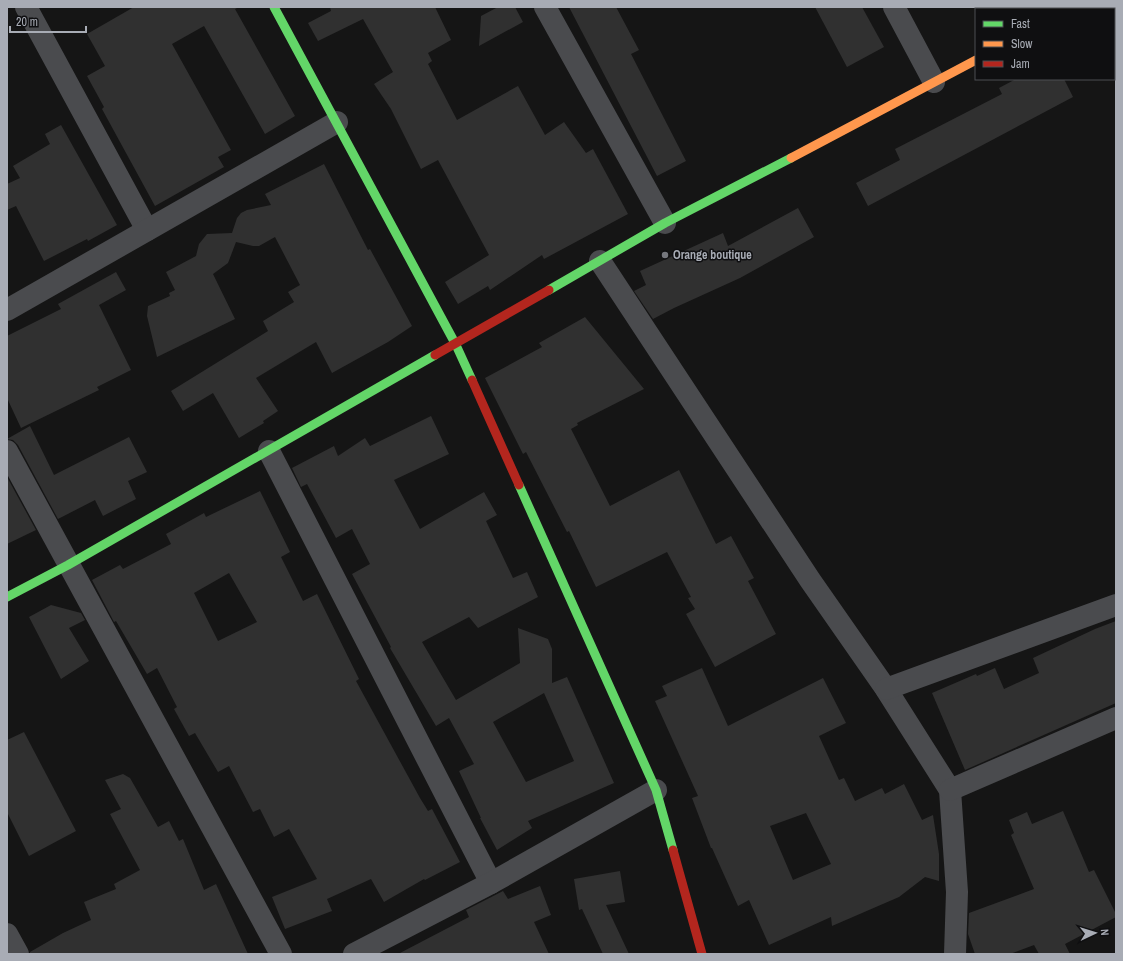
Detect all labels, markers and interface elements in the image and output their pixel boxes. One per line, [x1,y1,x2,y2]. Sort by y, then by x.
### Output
scale bar [10,8,86,34]
legend [975,8,1115,80]
text: 20 m [16,14,38,30]
text: Fast [1011,16,1030,32]
text: Slow [1011,36,1033,52]
text: Jam [1011,56,1030,72]
place label: Orange boutique [673,247,752,263]
marker: Orange boutique [660,250,670,260]
north arrow [1075,913,1115,953]
text: N [1098,929,1112,936]

